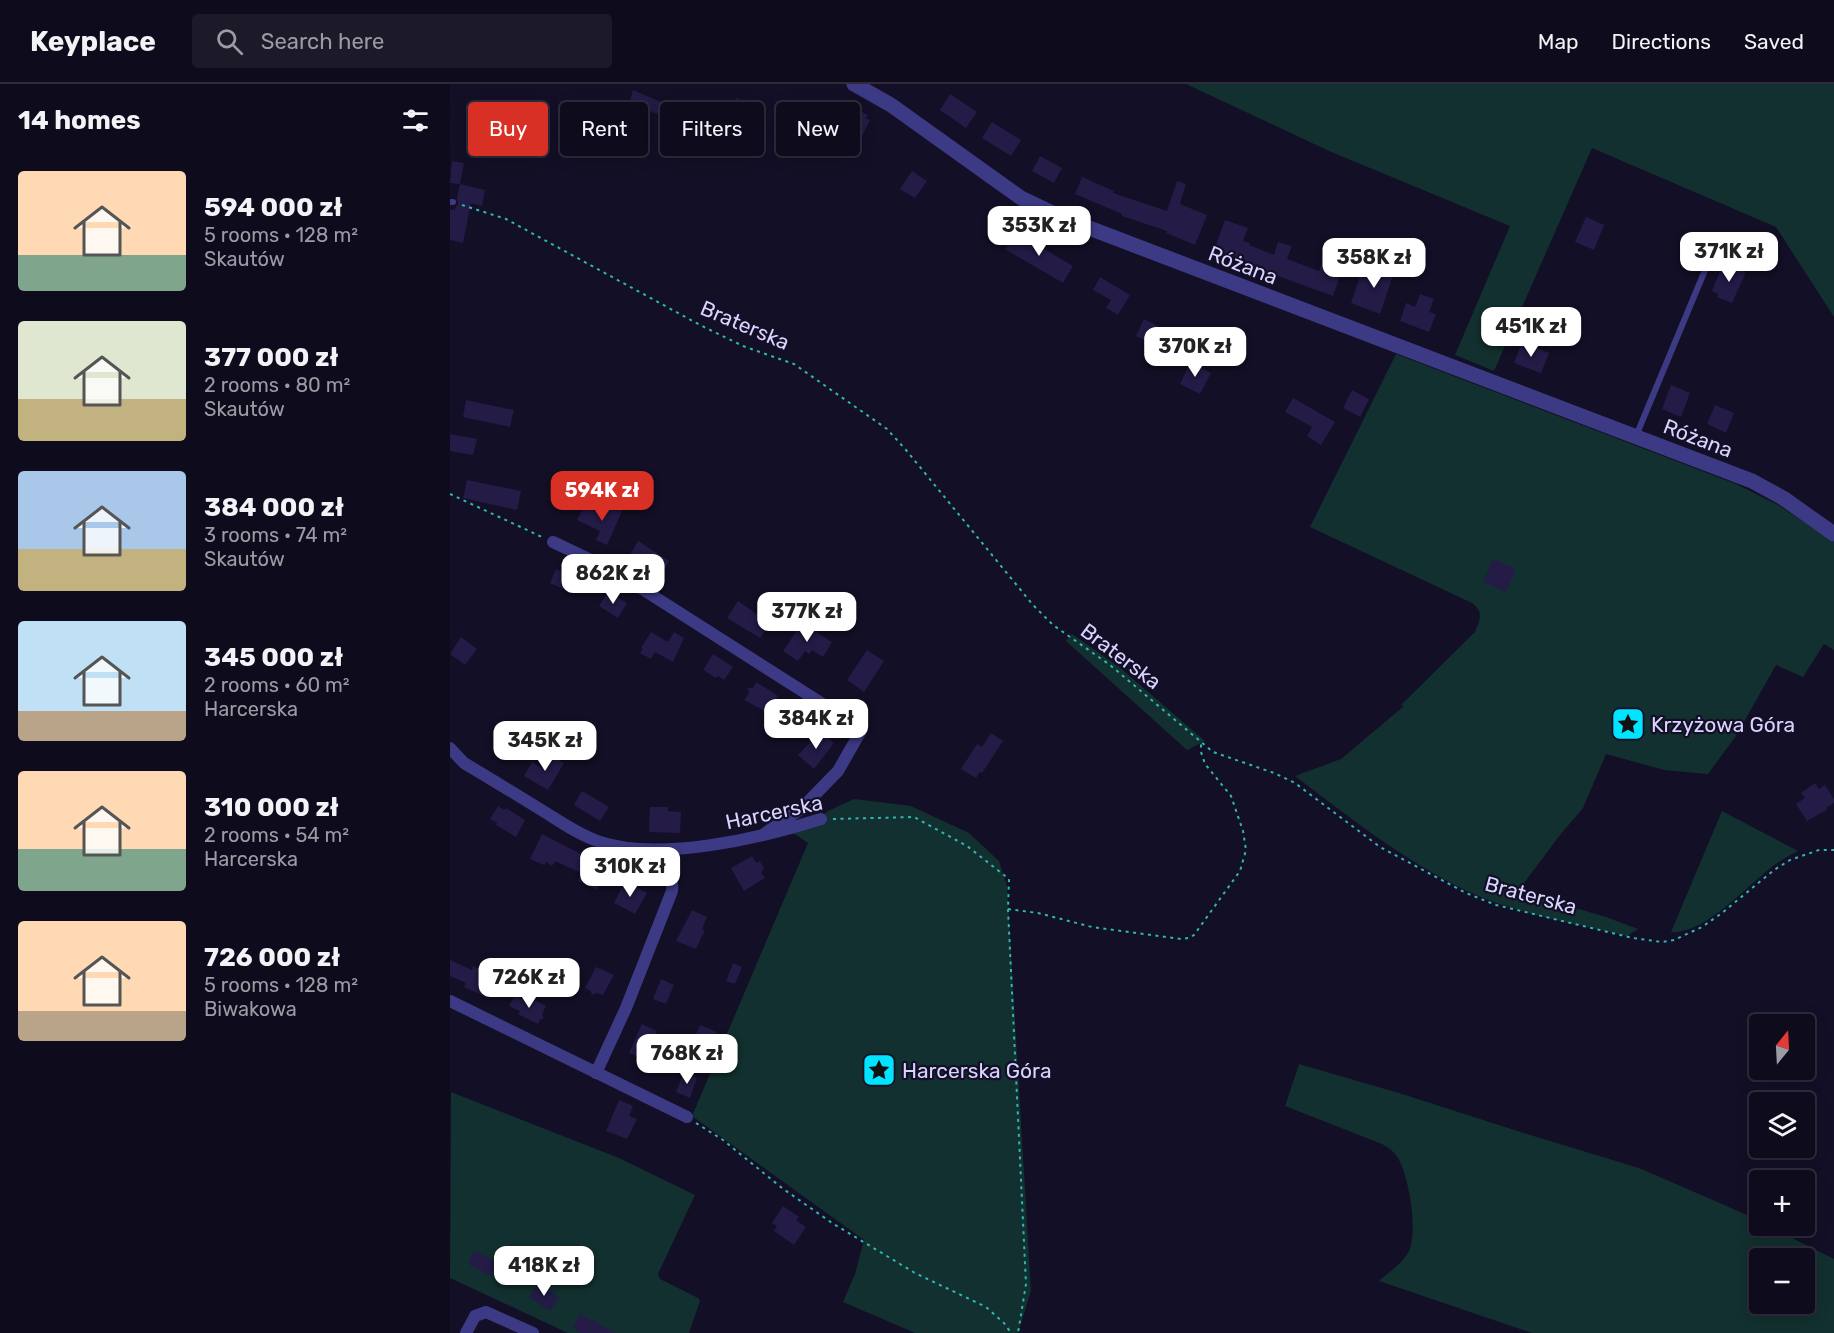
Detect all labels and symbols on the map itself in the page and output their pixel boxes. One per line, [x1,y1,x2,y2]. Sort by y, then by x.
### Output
pin: 353K zł [984,206,1094,257]
pin: 371K zł [1674,232,1784,283]
pin: 358K zł [1319,238,1429,289]
street label: Różana [1205,240,1281,290]
street label: Braterska [697,295,793,355]
pin: 451K zł [1476,307,1586,358]
pin: 370K zł [1140,327,1250,378]
street label: Różana [1660,413,1736,463]
pin: 594K zł [547,471,657,522]
pin: 862K zł [558,554,668,605]
pin: 377K zł [752,592,862,643]
street label: Braterska [1076,618,1166,694]
pin: 384K zł [761,699,871,750]
place icon: Krzyżowa Góra [1610,706,1646,742]
place label: Krzyżowa Góra [1651,712,1795,737]
pin: 345K zł [490,721,600,772]
street label: Harcerska [723,790,825,834]
pin: 310K zł [575,847,685,898]
street label: Braterska [1482,871,1580,919]
pin: 726K zł [474,958,584,1009]
north arrow [1749,1014,1815,1080]
pin: 768K zł [632,1034,742,1085]
place icon: Harcerska Góra [861,1052,897,1088]
place label: Harcerska Góra [902,1058,1052,1083]
pin: 418K zł [489,1246,599,1297]

